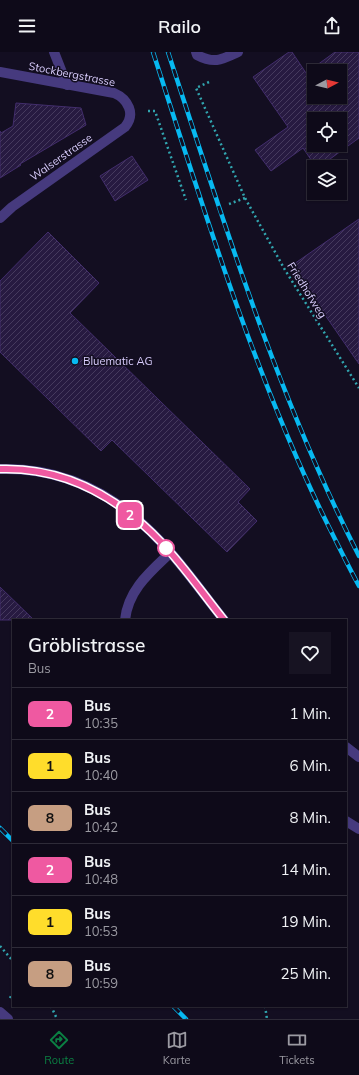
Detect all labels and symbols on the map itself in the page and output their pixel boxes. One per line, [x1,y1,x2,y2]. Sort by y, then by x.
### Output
street label: Stockbergstrasse [28,59,116,89]
north arrow [307,64,347,104]
street label: Walserstrasse [27,130,95,184]
street label: Friedhofweg [284,259,330,321]
place label: Bluematic AG [83,354,152,368]
marker: Bluematic AG [70,356,80,366]
line badge: 2 [117,502,143,528]
unlabelled marker [157,539,175,557]

